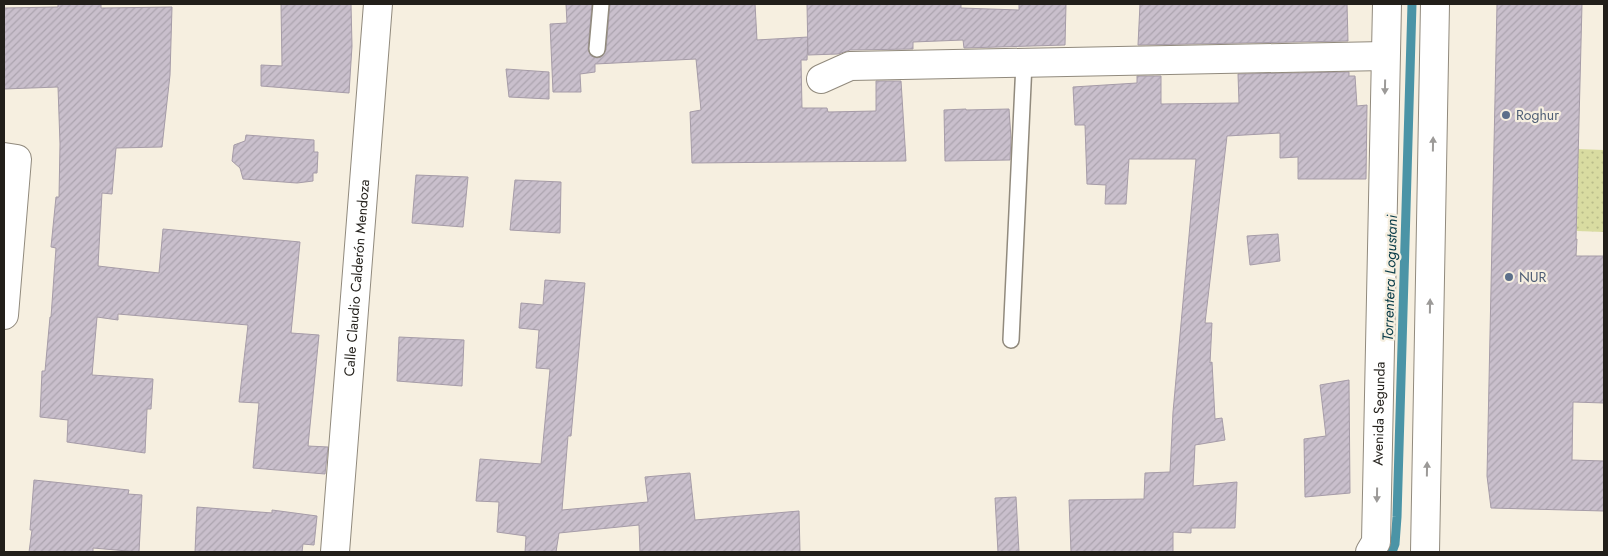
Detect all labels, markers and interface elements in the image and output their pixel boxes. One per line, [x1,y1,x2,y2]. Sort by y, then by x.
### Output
one-way arrow [1381,80,1389,96]
place label: Roghur [1516,105,1559,125]
marker: Roghur [1500,109,1512,121]
one-way arrow [1429,135,1437,151]
street label: Calle Claudio Calderón Mendoza [339,178,374,377]
water label: Torrentera Logustani [1377,214,1403,342]
place label: NUR [1519,267,1547,287]
marker: NUR [1503,271,1515,283]
one-way arrow [1426,298,1434,314]
street label: Avenida Segunda [1368,362,1390,466]
one-way arrow [1423,460,1431,476]
one-way arrow [1373,487,1381,503]

